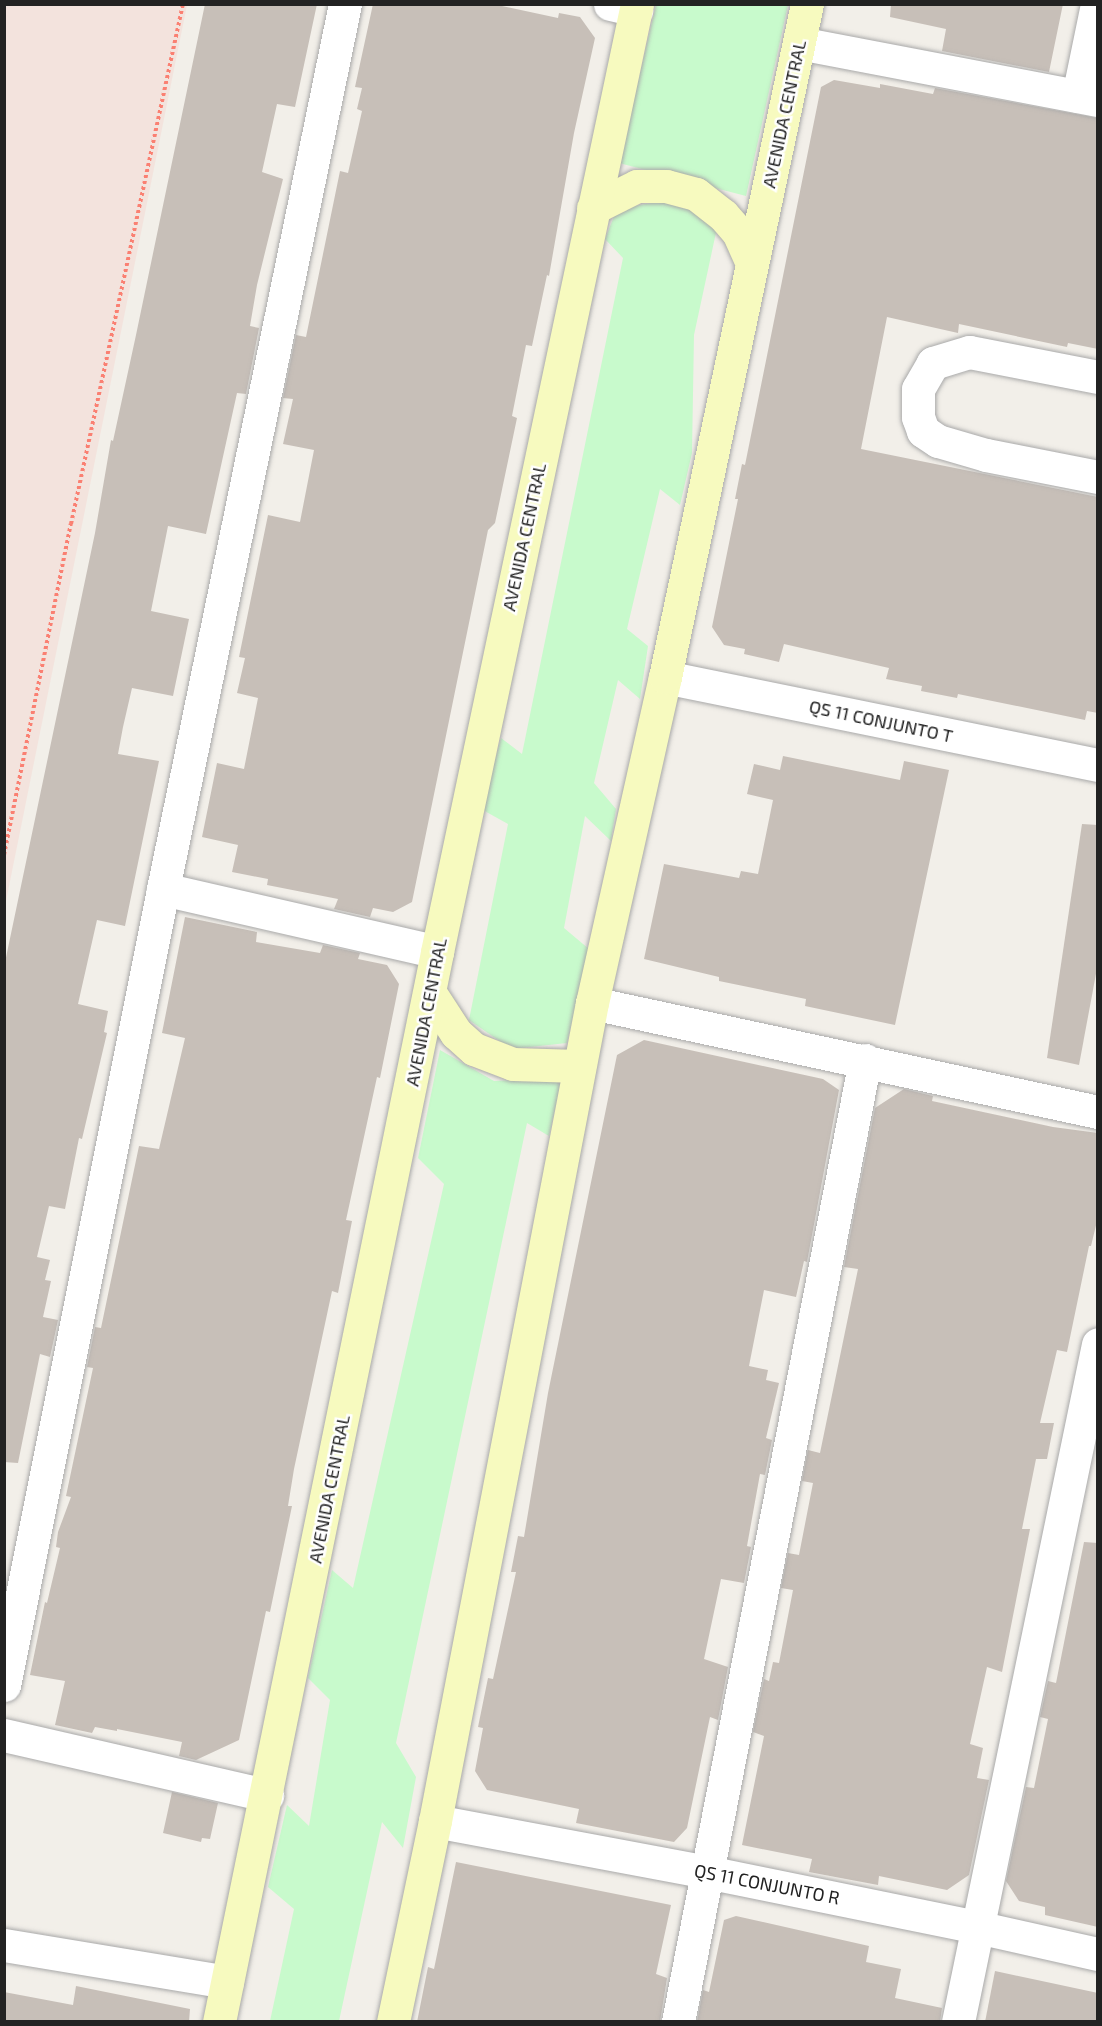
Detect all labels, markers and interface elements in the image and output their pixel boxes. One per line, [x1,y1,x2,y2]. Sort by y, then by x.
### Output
street label: AVENIDA CENTRAL [758,38,810,190]
street label: AVENIDA CENTRAL [498,461,550,613]
street label: QS 11 CONJUNTO T [807,695,955,747]
street label: AVENIDA CENTRAL [401,936,451,1088]
street label: AVENIDA CENTRAL [304,1413,354,1565]
street label: QS 11 CONJUNTO R [693,1859,841,1909]

